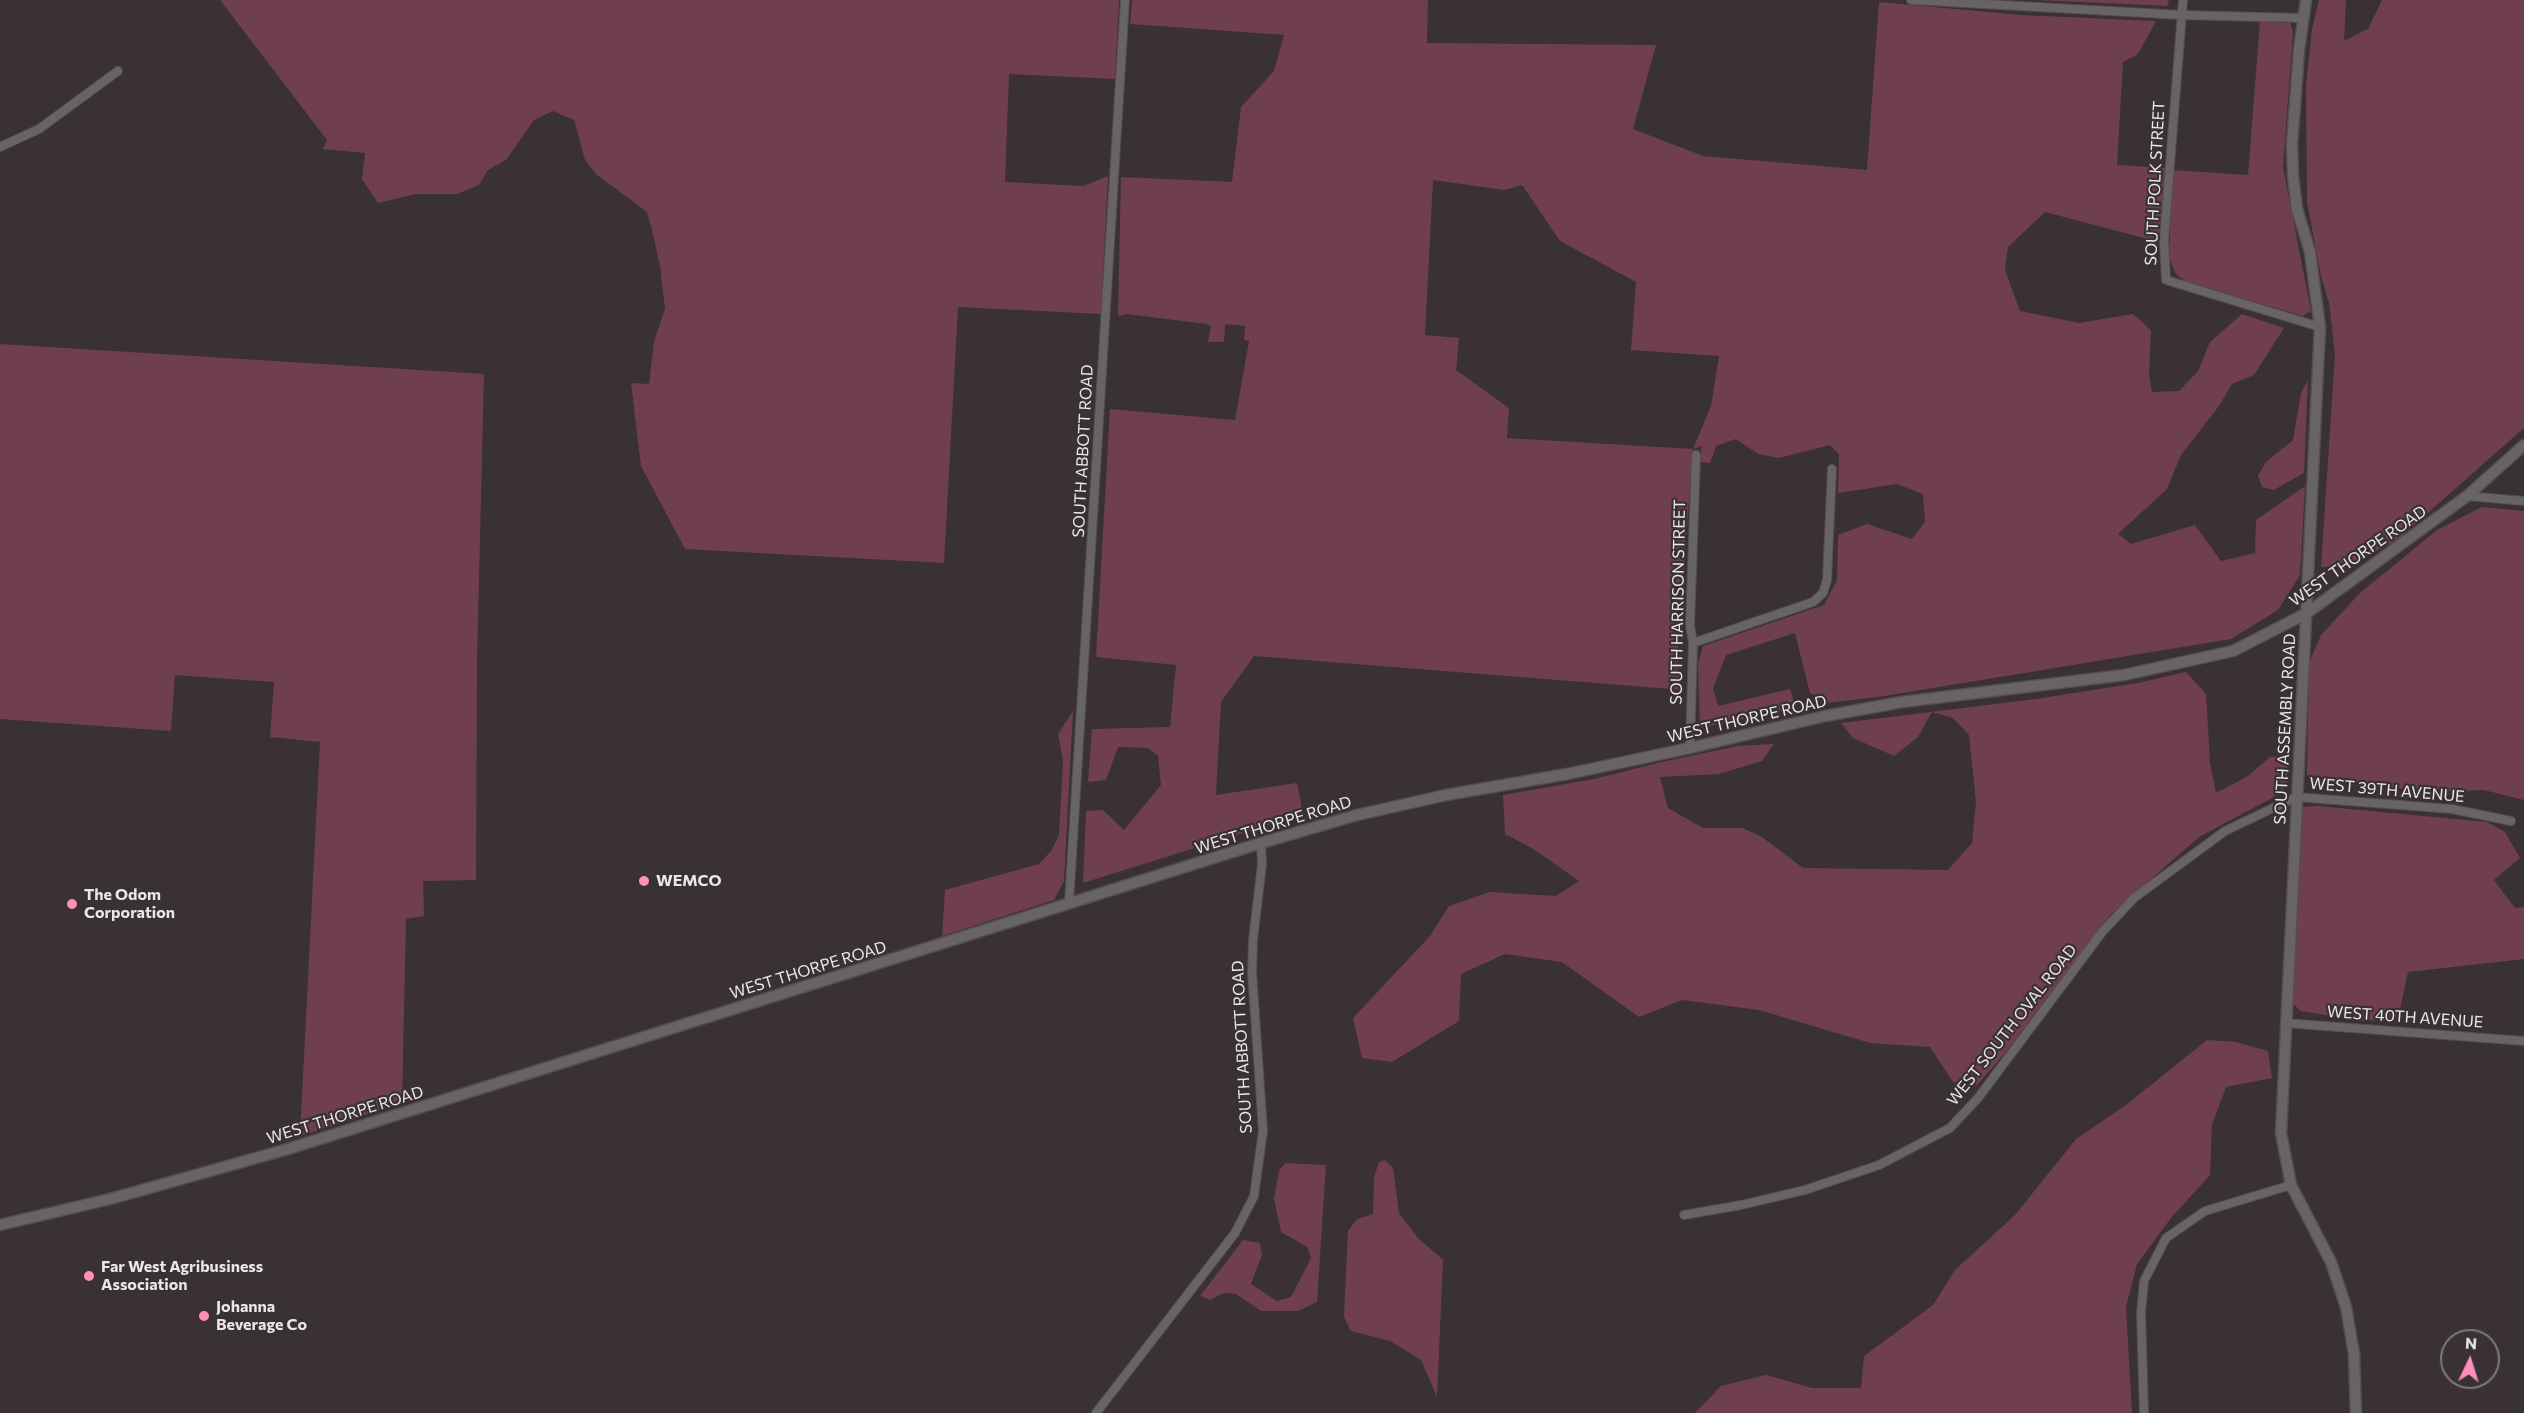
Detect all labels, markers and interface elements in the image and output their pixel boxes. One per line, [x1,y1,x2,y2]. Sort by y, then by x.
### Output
street label: SOUTH POLK STREET [2141,100,2169,266]
street label: SOUTH ABBOTT ROAD [1069,364,1097,538]
street label: SOUTH HARRISON STREET [1667,499,1689,705]
street label: WEST THORPE ROAD [2286,501,2430,611]
street label: SOUTH ASSEMBLY ROAD [2270,633,2300,825]
street label: WEST THORPE ROAD [1666,691,1828,747]
street label: WEST 39TH AVENUE [2309,774,2465,806]
street label: WEST THORPE ROAD [1192,792,1354,858]
place label: WEMCO [656,871,721,891]
marker: WEMCO [637,874,651,888]
place label: The Odom Corporation [84,885,175,923]
marker: The Odom Corporation [65,897,79,911]
street label: WEST THORPE ROAD [727,937,889,1003]
street label: WEST SOUTH OVAL ROAD [1943,940,2081,1110]
street label: SOUTH ABBOTT ROAD [1228,960,1256,1134]
street label: WEST 40TH AVENUE [2326,1002,2484,1032]
street label: WEST THORPE ROAD [264,1082,426,1148]
place label: Far West Agribusiness Association [101,1257,263,1295]
marker: Far West Agribusiness Association [82,1269,96,1283]
place label: Johanna Beverage Co [216,1297,307,1335]
marker: Johanna Beverage Co [197,1309,211,1323]
north arrow [2440,1329,2500,1389]
text: N [2465,1333,2478,1352]

